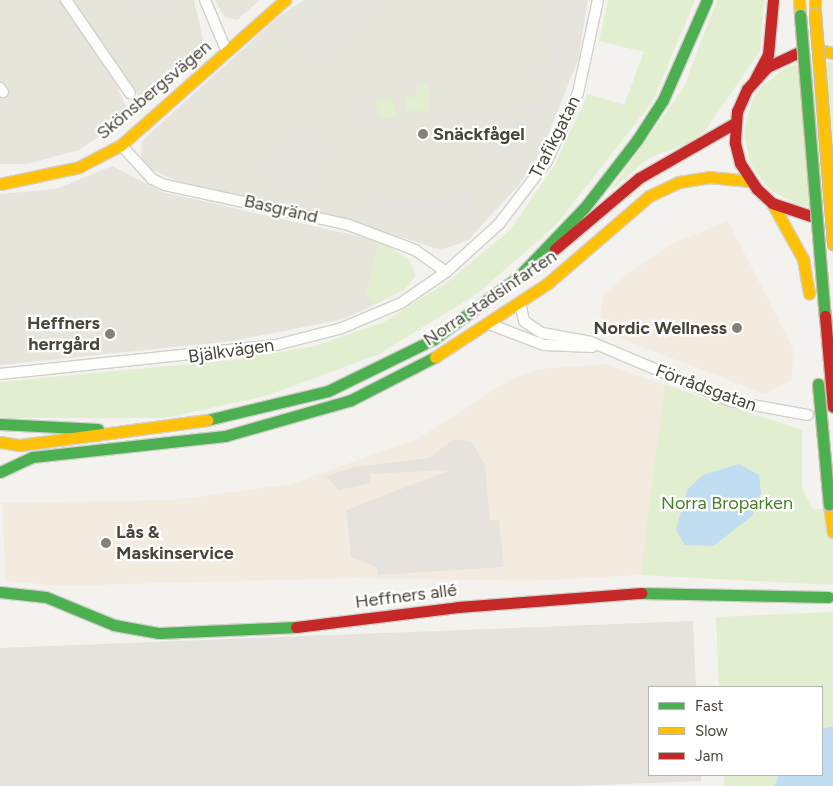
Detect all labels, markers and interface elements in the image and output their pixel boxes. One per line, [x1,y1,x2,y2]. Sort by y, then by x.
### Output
street label: Skönsbergsvägen [92,36,216,144]
street label: Trafikgatan [525,92,585,182]
place label: Snäckfågel [433,123,525,145]
marker: Snäckfågel [417,128,429,140]
street label: Basgränd [242,190,320,228]
street label: Norra stadsinfarten [419,245,561,351]
place label: Heffners herrgård [27,313,100,356]
place label: Nordic Wellness [594,317,727,339]
marker: Nordic Wellness [731,322,743,334]
marker: Heffners herrgård [104,328,116,340]
street label: Bjälkvägen [187,334,275,368]
street label: Förrådsgatan [652,360,760,416]
park label: Norra Broparken [661,492,793,514]
place label: Lås & Maskinservice [116,522,234,564]
marker: Lås & Maskinservice [100,537,112,549]
street label: Heffners allé [354,579,458,613]
legend [648,686,823,776]
text: Fast [695,697,723,715]
text: Slow [695,722,728,740]
text: Jam [695,747,723,765]

